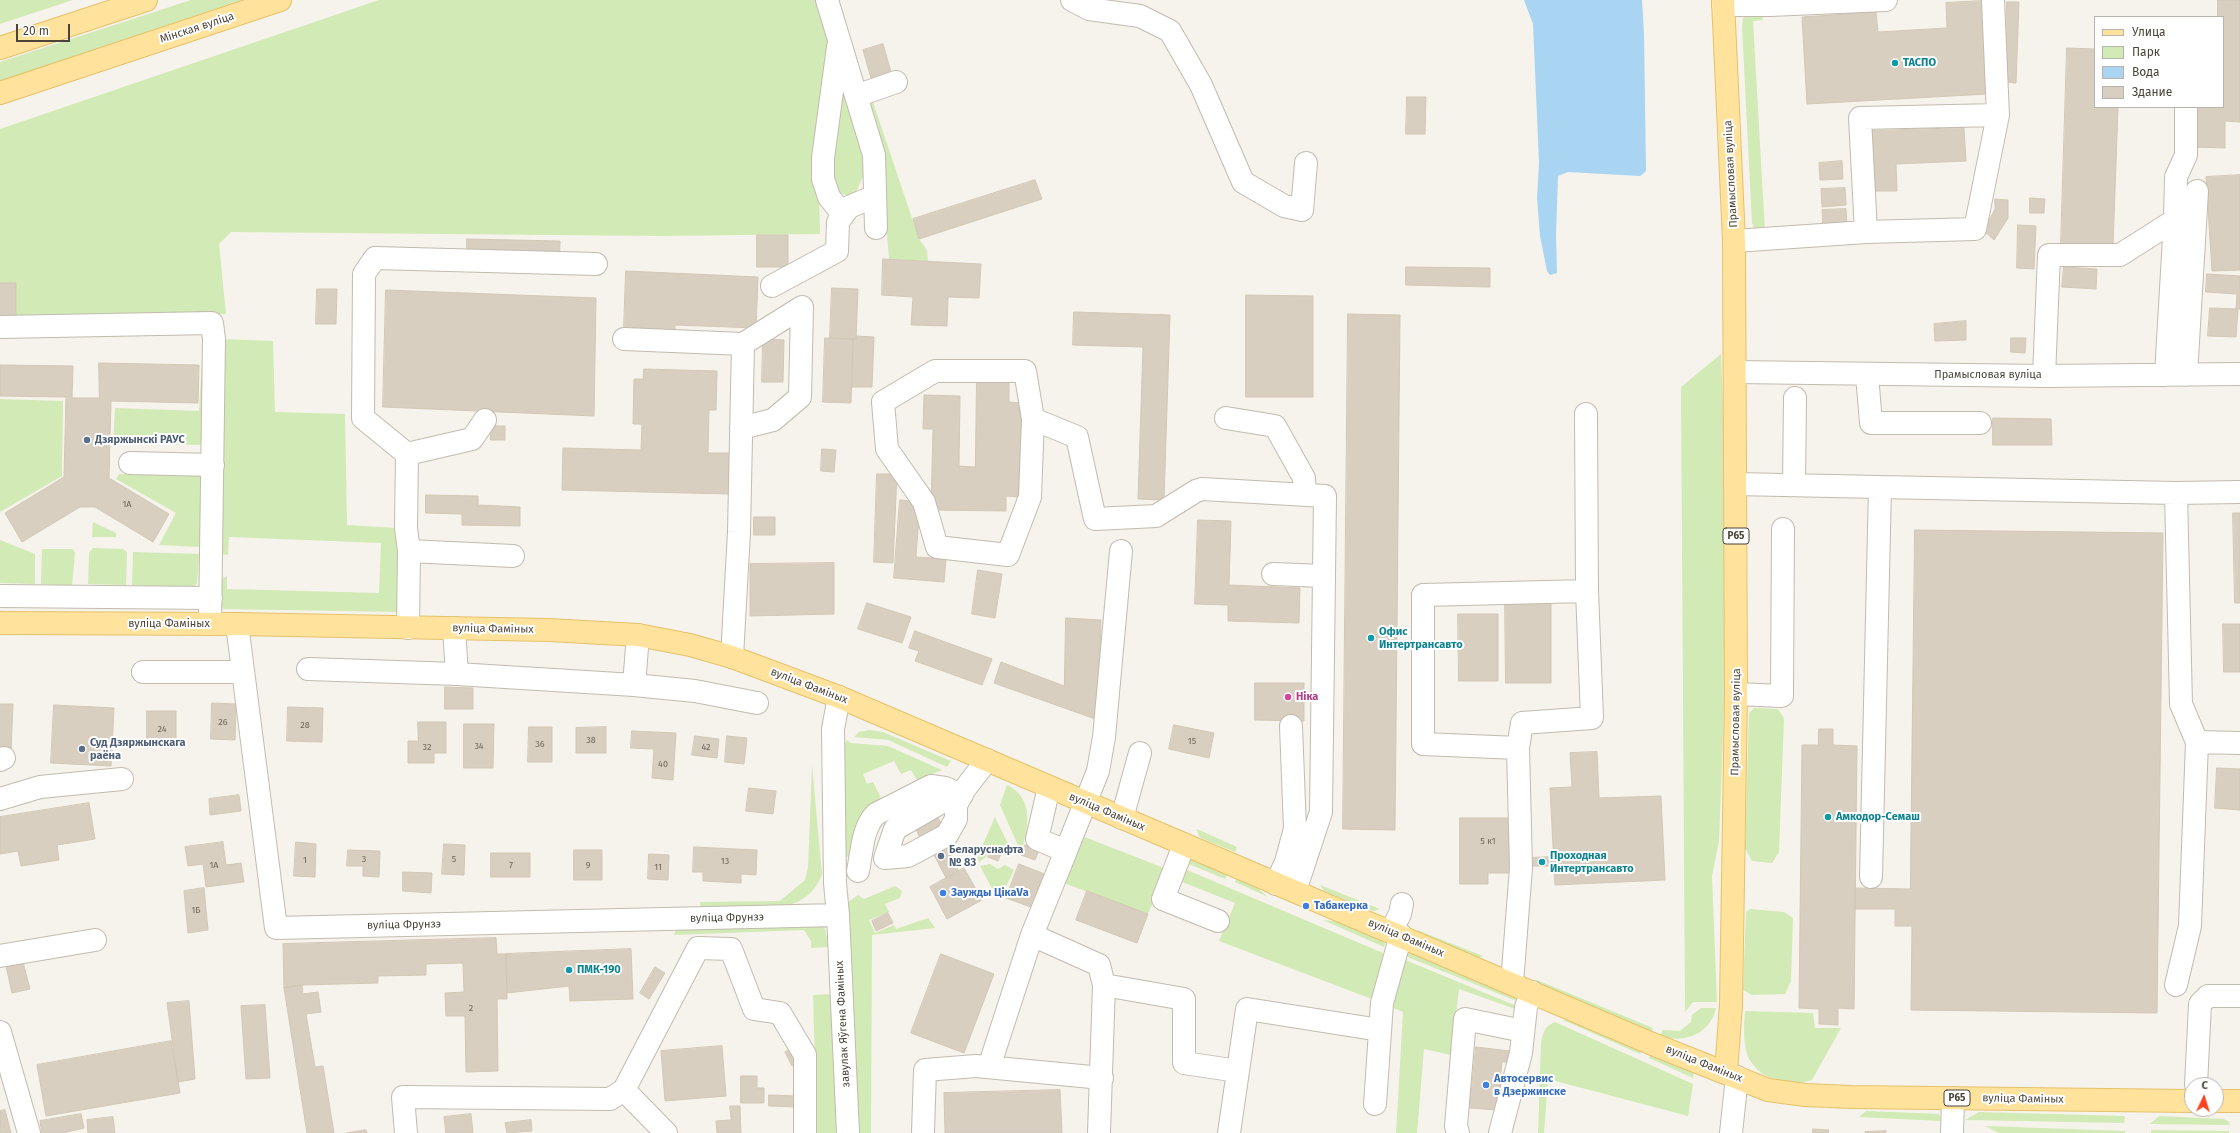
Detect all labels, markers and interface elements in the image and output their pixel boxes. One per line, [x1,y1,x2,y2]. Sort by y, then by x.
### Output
street label: Мінская вуліца [158,10,236,46]
scale bar [18,16,72,42]
legend [2094,16,2224,108]
text: 20 m [23,24,49,38]
text: Улица [2132,25,2166,39]
text: Парк [2132,45,2160,59]
place label: ТАСПО [1903,56,1936,70]
marker: ТАСПО [1890,58,1900,68]
text: Вода [2132,65,2159,79]
text: Здание [2132,85,2172,99]
street label: Прамысловая вуліца [1722,120,1740,228]
street label: Прамысловая вуліца [1934,368,2042,382]
place label: Дзяржынскі РАУС [95,433,185,447]
marker: Дзяржынскі РАУС [82,435,92,445]
house number: 1А [122,499,132,509]
road number: Р65 [1723,528,1749,544]
street label: вуліца Фаміных [128,617,210,631]
street label: вуліца Фаміных [452,622,534,636]
place label: Офис Интертрансавто [1379,625,1463,651]
marker: Офис Интертрансавто [1366,633,1376,643]
street label: вуліца Фаміных [769,665,849,707]
street label: Прамысловая вуліца [1728,668,1744,776]
place label: Ніка [1296,690,1318,704]
marker: Ніка [1283,692,1293,702]
house number: 26 [218,717,228,727]
house number: 28 [300,720,310,730]
house number: 24 [158,724,166,734]
house number: 38 [586,735,596,745]
place label: Суд Дзяржынскага раёна [90,736,186,762]
house number: 15 [1188,736,1196,746]
house number: 36 [535,739,545,749]
house number: 34 [474,741,484,751]
house number: 32 [423,742,431,752]
house number: 42 [701,742,711,752]
marker: Суд Дзяржынскага раёна [77,744,87,754]
house number: 40 [658,759,668,769]
street label: вуліца Фаміных [1067,790,1147,834]
place label: Амкодор-Семаш [1836,810,1920,824]
marker: Амкодор-Семаш [1823,812,1833,822]
house number: 5 к1 [1480,836,1496,846]
place label: Беларуснафта № 83 [949,843,1023,869]
place label: Проходная Интертрансавто [1550,849,1634,875]
marker: Беларуснафта № 83 [936,851,946,861]
house number: 3 [362,854,366,864]
house number: 5 [452,854,456,864]
house number: 1 [303,855,307,865]
house number: 13 [721,856,729,866]
marker: Проходная Интертрансавто [1537,857,1547,867]
house number: 1А [209,860,219,870]
house number: 7 [509,860,513,870]
house number: 9 [586,860,590,870]
house number: 11 [654,862,662,872]
place label: Заужды ЦікаVа [951,886,1029,900]
marker: Заужды ЦікаVа [938,888,948,898]
place label: Табакерка [1314,899,1368,913]
marker: Табакерка [1301,901,1311,911]
house number: 1Б [191,905,201,915]
street label: вуліца Фрунзэ [690,911,764,925]
street label: вуліца Фаміных [1366,916,1446,960]
street label: вуліца Фрунзэ [367,918,441,932]
street label: завулак Яўгена Фаміных [833,960,853,1088]
place label: ПМК-190 [577,963,621,977]
marker: ПМК-190 [564,965,574,975]
house number: 2 [469,1003,473,1013]
street label: вуліца Фаміных [1664,1043,1744,1085]
place label: Автосервис в Дзержинске [1494,1072,1566,1098]
north arrow [2184,1077,2224,1117]
text: С [2201,1079,2208,1092]
marker: Автосервис в Дзержинске [1481,1080,1491,1090]
road number: Р65 [1944,1090,1970,1106]
street label: вуліца Фаміных [1982,1092,2064,1106]

